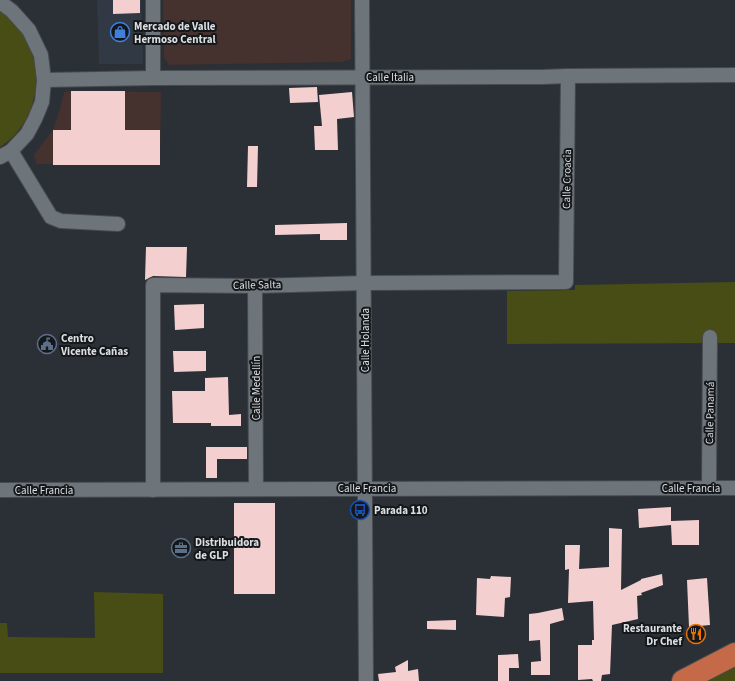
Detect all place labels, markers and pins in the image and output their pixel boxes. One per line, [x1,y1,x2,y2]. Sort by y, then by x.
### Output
place label: Mercado de Valle Hermoso Central [134,19,217,47]
shop icon: Mercado de Valle Hermoso Central [109,21,131,43]
place label: Centro Vicente Cañas [60,331,128,359]
public building icon: Centro Vicente Cañas [36,333,58,355]
bus stop icon: Parada 110 [349,499,371,521]
place label: Parada 110 [374,503,428,518]
place label: Distribuidora de GLP [195,535,259,563]
office icon: Distribuidora de GLP [170,537,192,559]
place label: Restaurante Dr Chef [623,621,683,649]
restaurant icon: Restaurante Dr Chef [685,623,707,645]

